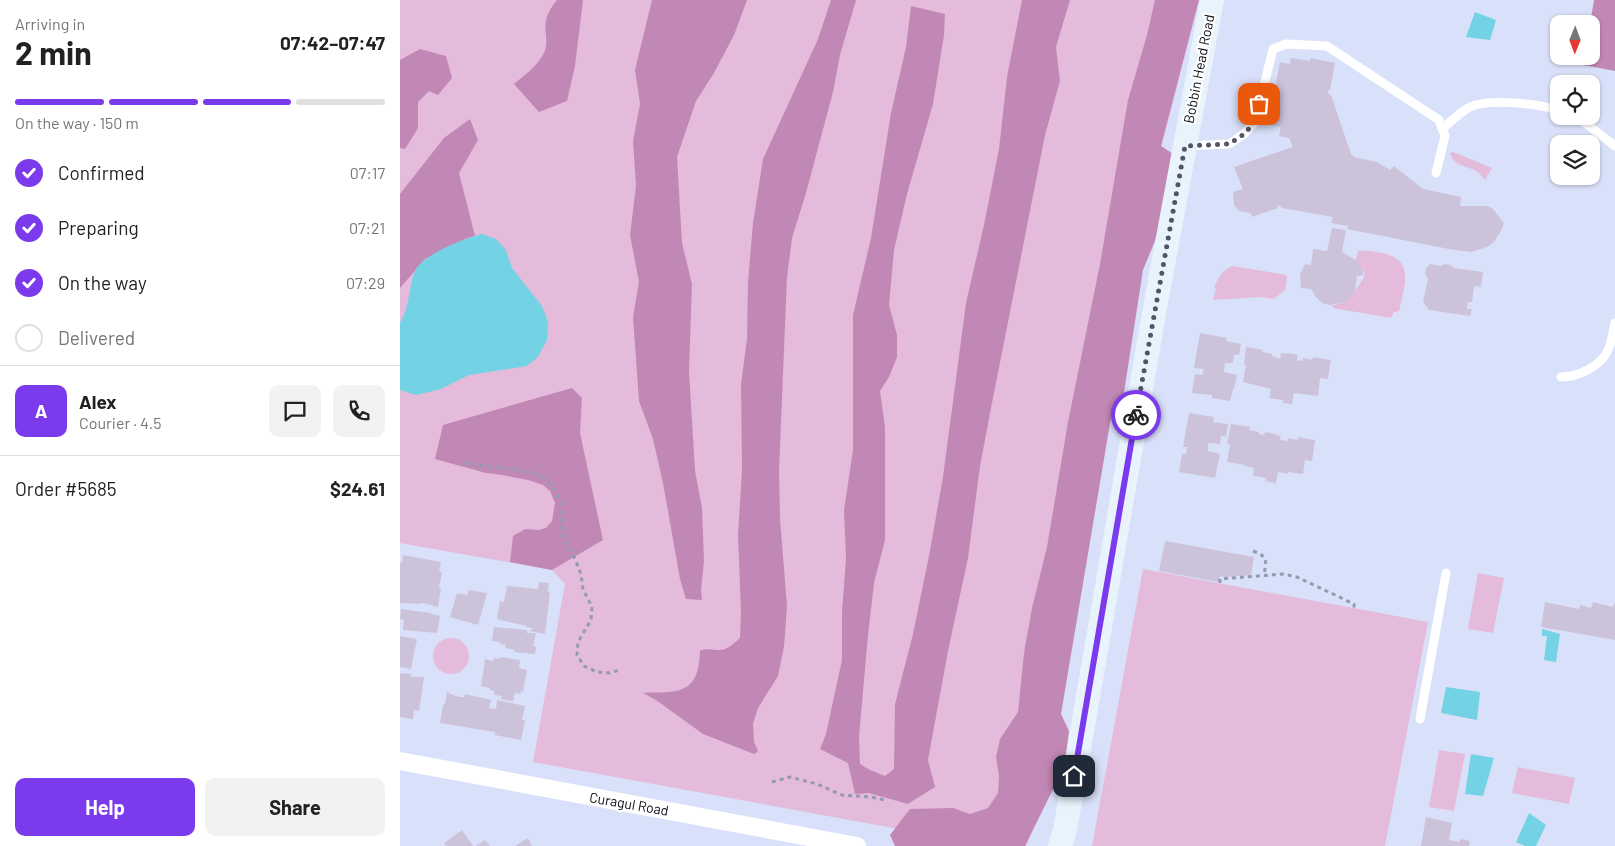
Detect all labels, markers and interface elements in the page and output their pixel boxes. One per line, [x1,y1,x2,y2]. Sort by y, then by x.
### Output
street label: Bobbin Head Road [1180,13,1217,125]
text: Arriving in [15,14,85,33]
north arrow [1550,15,1600,65]
map controls [1550,15,1600,185]
text: 07:42–07:47 [280,31,385,54]
text: 2 min [15,33,92,71]
button: locate [1550,75,1600,125]
pin [1238,83,1280,125]
icon: bag [1245,90,1273,118]
text: On the way · 150 m [15,113,139,132]
button: layers [1550,135,1600,185]
icon: check [15,159,43,187]
text: Confirmed [58,161,145,184]
text: 07:17 [350,163,385,182]
icon: check [15,214,43,242]
text: Preparing [58,216,139,239]
text: 07:21 [349,218,385,237]
icon: check [15,269,43,297]
text: On the way [58,271,147,294]
text: 07:29 [346,273,385,292]
text: Delivered [58,326,135,349]
button: chat [269,385,321,437]
button: phone [333,385,385,437]
text: Alex [79,390,117,413]
courier [1111,390,1161,440]
text: A [35,399,47,422]
icon: bike [1122,401,1150,429]
text: Courier · 4.5 [79,413,162,432]
text: Order #5685 [15,477,117,500]
text: $24.61 [330,477,385,500]
pin [1053,755,1095,797]
icon: home [1060,762,1088,790]
button: Help [15,778,195,836]
button: Share [205,778,385,836]
street label: Curagul Road [588,788,670,819]

